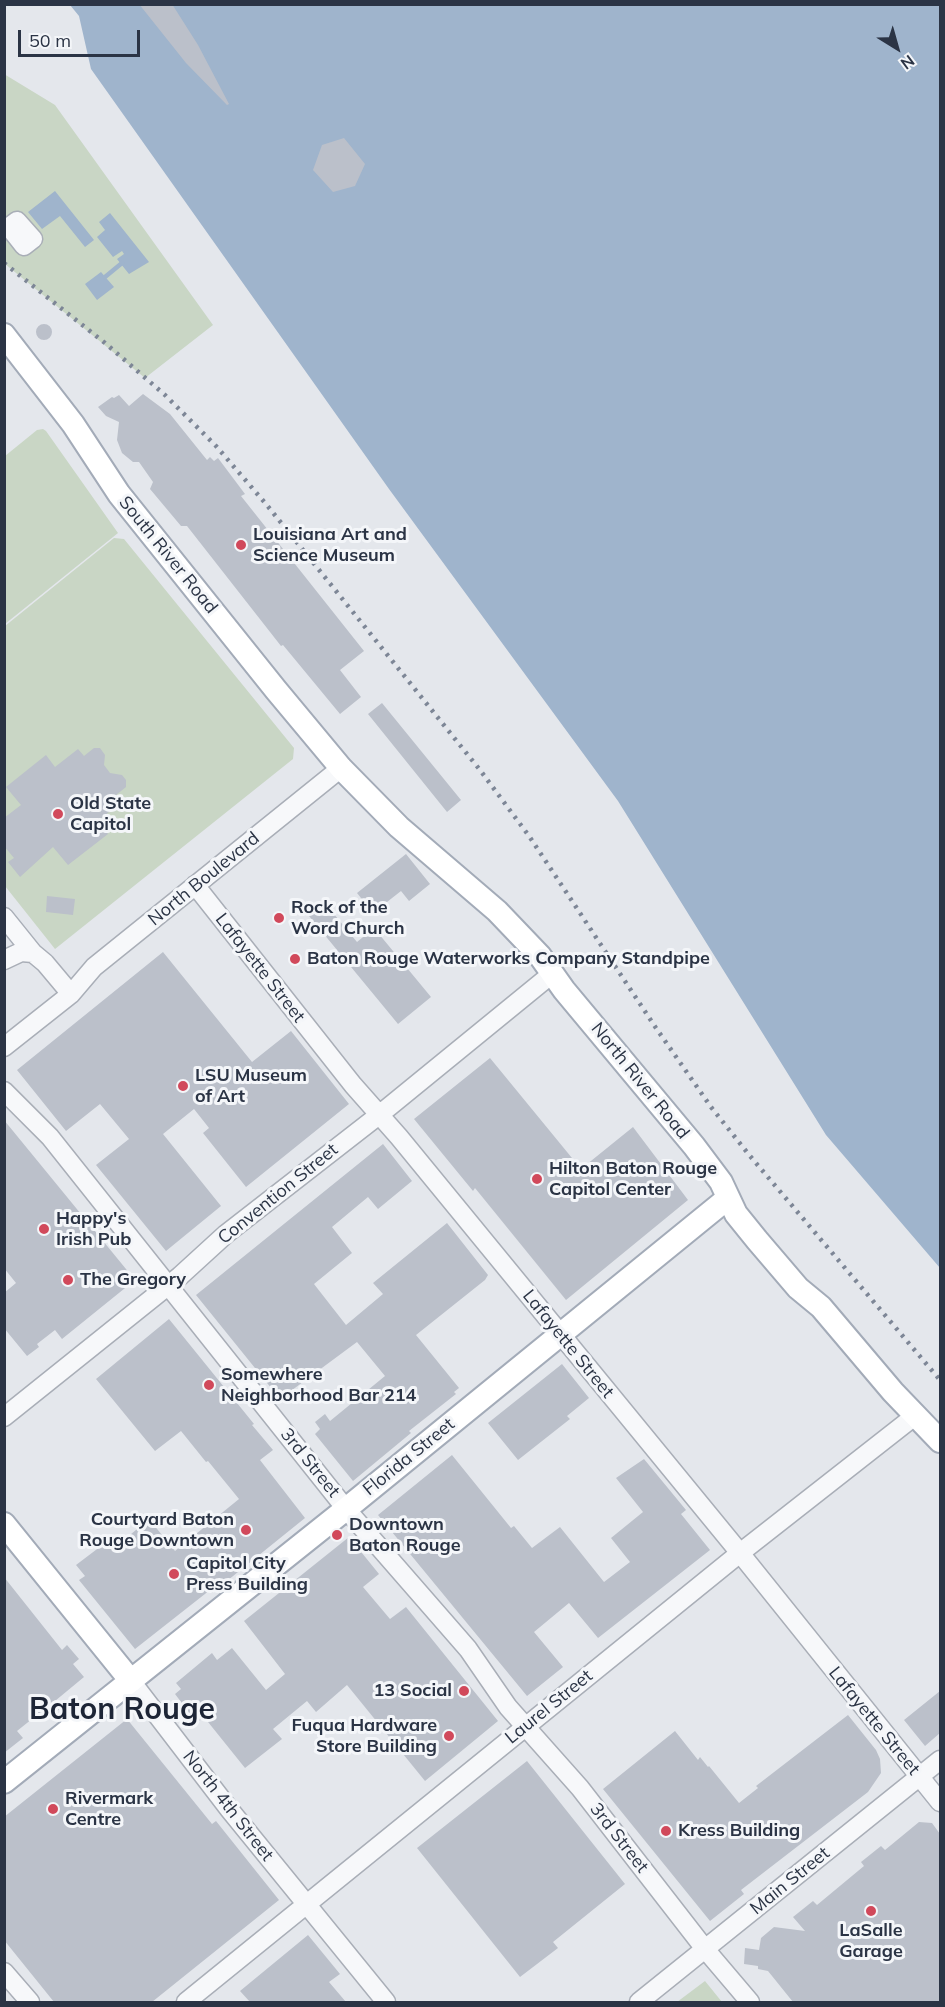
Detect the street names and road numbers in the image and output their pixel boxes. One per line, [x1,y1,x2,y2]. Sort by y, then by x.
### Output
street label: South River Road [114,492,222,618]
street label: North Boulevard [144,828,264,930]
street label: Lafayette Street [211,909,309,1027]
street label: North River Road [586,1018,694,1144]
street label: Convention Street [214,1139,342,1249]
street label: Lafayette Street [518,1285,618,1403]
street label: Florida Street [359,1414,459,1500]
street label: 3rd Street [276,1424,344,1502]
street label: Lafayette Street [824,1662,924,1780]
street label: Laurel Street [501,1665,597,1749]
street label: North 4th Street [178,1746,278,1866]
street label: 3rd Street [585,1799,653,1877]
street label: Main Street [746,1843,834,1919]

